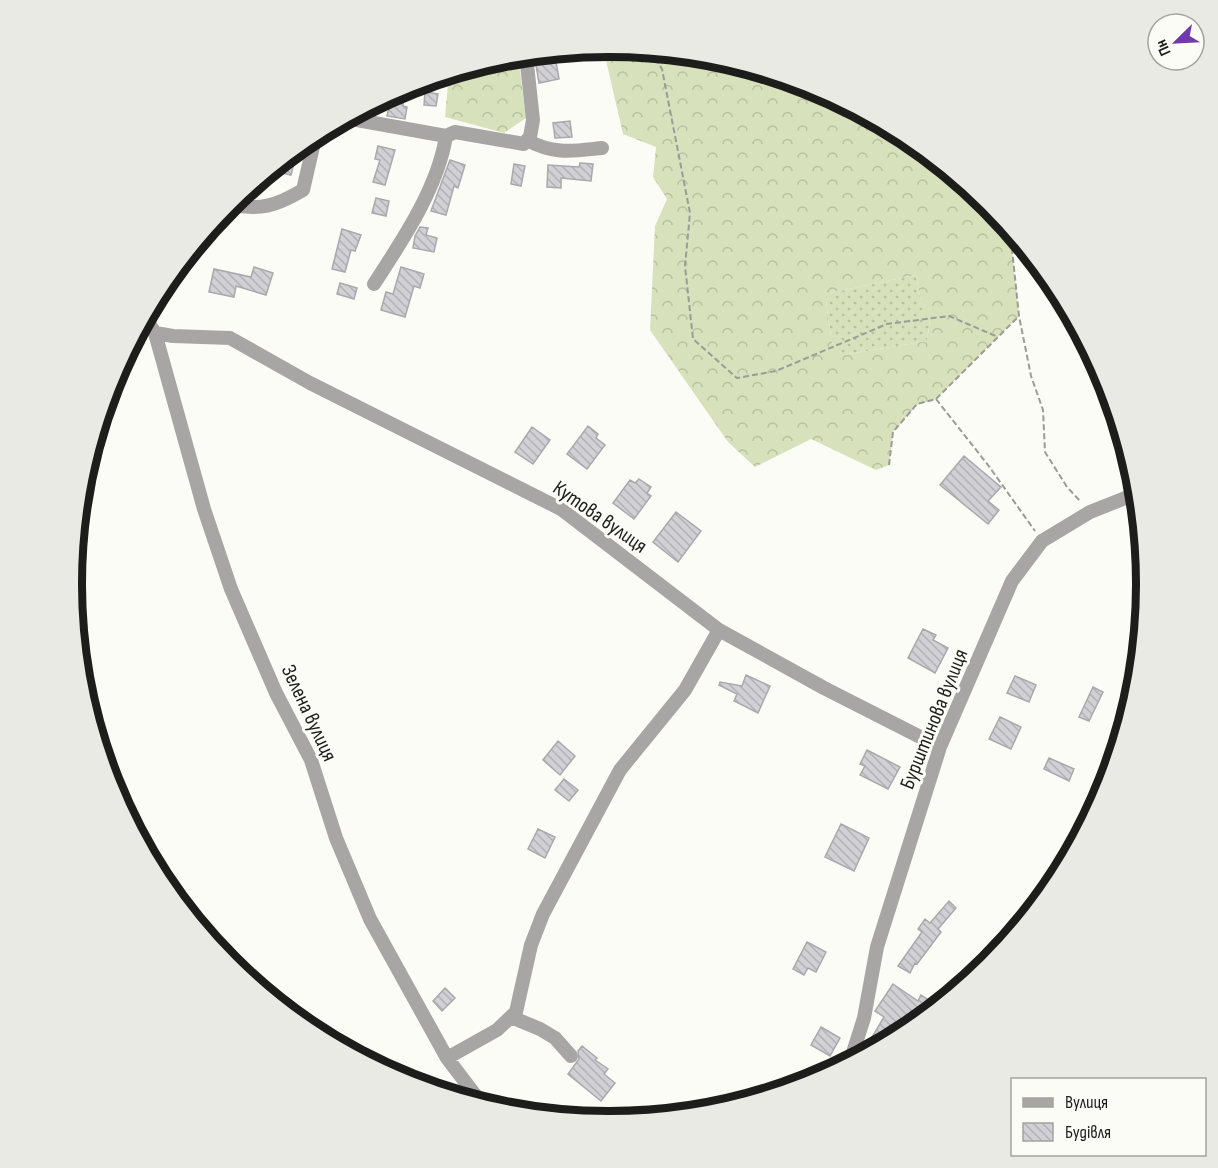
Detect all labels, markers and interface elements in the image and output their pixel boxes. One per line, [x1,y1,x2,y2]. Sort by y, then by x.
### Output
north arrow [1146,12,1206,72]
text: Пн [1152,37,1175,58]
street label: Кутова вулиця [548,475,652,559]
street label: Бурштинова вулиця [895,645,973,793]
street label: Зелена вулиця [276,661,342,765]
legend [1011,1078,1206,1156]
text: Вулиця [1065,1092,1108,1113]
text: Будівля [1065,1122,1111,1143]

